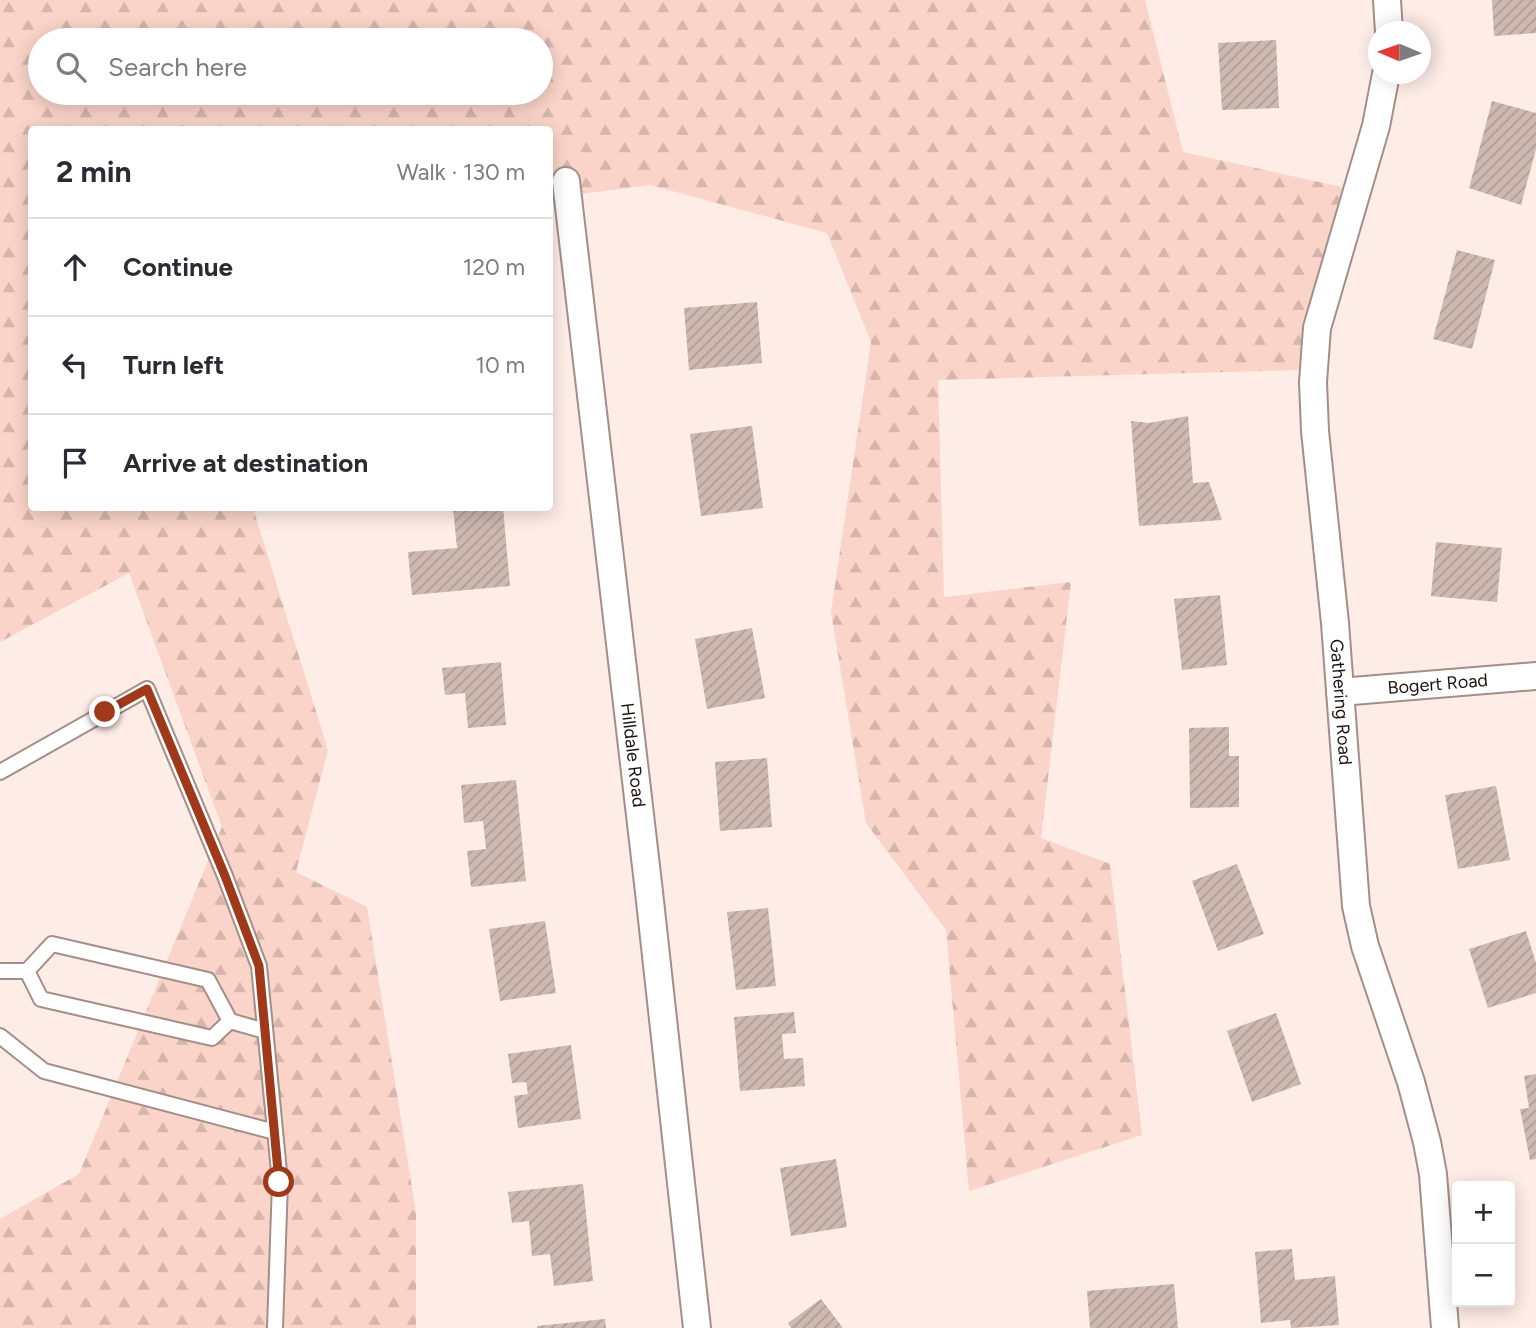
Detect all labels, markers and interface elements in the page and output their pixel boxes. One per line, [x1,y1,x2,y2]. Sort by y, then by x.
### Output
north arrow [1368,21,1431,84]
search box [28,28,553,105]
icon: search [52,48,90,86]
text: Search here [108,51,247,83]
text: 2 min [56,153,132,190]
text: Walk · 130 m [397,158,525,186]
icon: ahead [56,248,94,286]
text: Continue [123,251,233,283]
text: 120 m [463,253,525,281]
icon: left [56,346,94,384]
text: Turn left [123,349,224,381]
text: 10 m [476,351,525,379]
icon: arrive [56,444,94,482]
text: Arrive at destination [123,447,368,479]
street label: Gathering Road [1325,638,1357,766]
street label: Bogert Road [1387,669,1489,699]
route end [89,696,120,727]
street label: Hilldale Road [616,702,650,809]
route start [263,1166,294,1197]
map controls [1452,1181,1515,1307]
button: + [1452,1181,1515,1244]
button: − [1452,1244,1515,1307]

